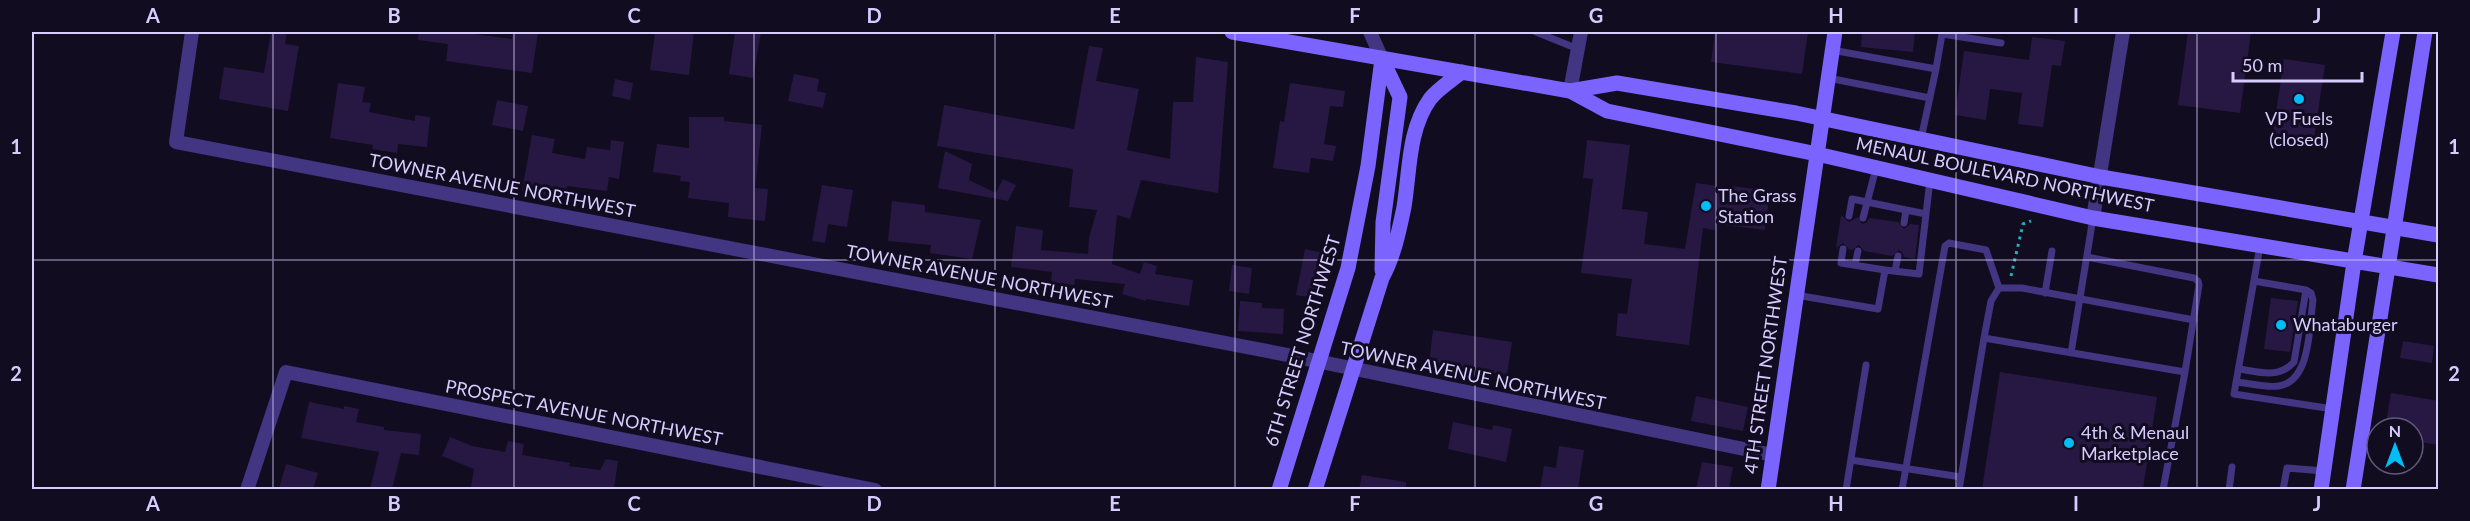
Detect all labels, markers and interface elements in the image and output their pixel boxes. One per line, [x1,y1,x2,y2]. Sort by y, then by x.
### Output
text: A [145,3,160,27]
text: B [387,3,401,27]
text: C [627,3,641,27]
text: D [866,3,882,27]
text: E [1109,3,1121,27]
text: F [1349,3,1361,27]
text: G [1589,3,1603,27]
text: H [1828,3,1844,27]
text: I [2073,3,2079,27]
text: J [2313,3,2321,27]
scale bar [2233,45,2362,83]
text: 50 m [2242,54,2282,76]
marker: VP Fuels (closed) [2292,92,2306,106]
place label: VP Fuels (closed) [2265,107,2333,150]
street label: MENAUL BOULEVARD NORTHWEST [1854,132,2157,216]
text: 1 [10,134,22,158]
text: 1 [2448,134,2460,158]
street label: TOWNER AVENUE NORTHWEST [367,148,638,222]
place label: The Grass Station [1718,184,1797,227]
marker: The Grass Station [1699,199,1713,213]
street label: 6TH STREET NORTHWEST [1259,232,1345,449]
street label: TOWNER AVENUE NORTHWEST [844,239,1115,313]
street label: 4TH STREET NORTHWEST [1739,254,1791,475]
place label: Whataburger [2293,313,2398,335]
marker: Whataburger [2274,318,2288,332]
street label: TOWNER AVENUE NORTHWEST [1338,336,1608,414]
text: 2 [10,361,22,385]
text: 2 [2448,361,2460,385]
street label: PROSPECT AVENUE NORTHWEST [444,374,725,450]
north arrow [2365,416,2425,476]
place label: 4th & Menaul Marketplace [2081,421,2189,464]
text: N [2389,421,2401,440]
marker: 4th & Menaul Marketplace [2062,436,2076,450]
text: A [145,491,160,515]
text: B [387,491,401,515]
text: C [627,491,641,515]
text: D [866,491,882,515]
text: E [1109,491,1121,515]
text: F [1349,491,1361,515]
text: G [1589,491,1603,515]
text: H [1828,491,1844,515]
text: I [2073,491,2079,515]
text: J [2313,491,2321,515]

